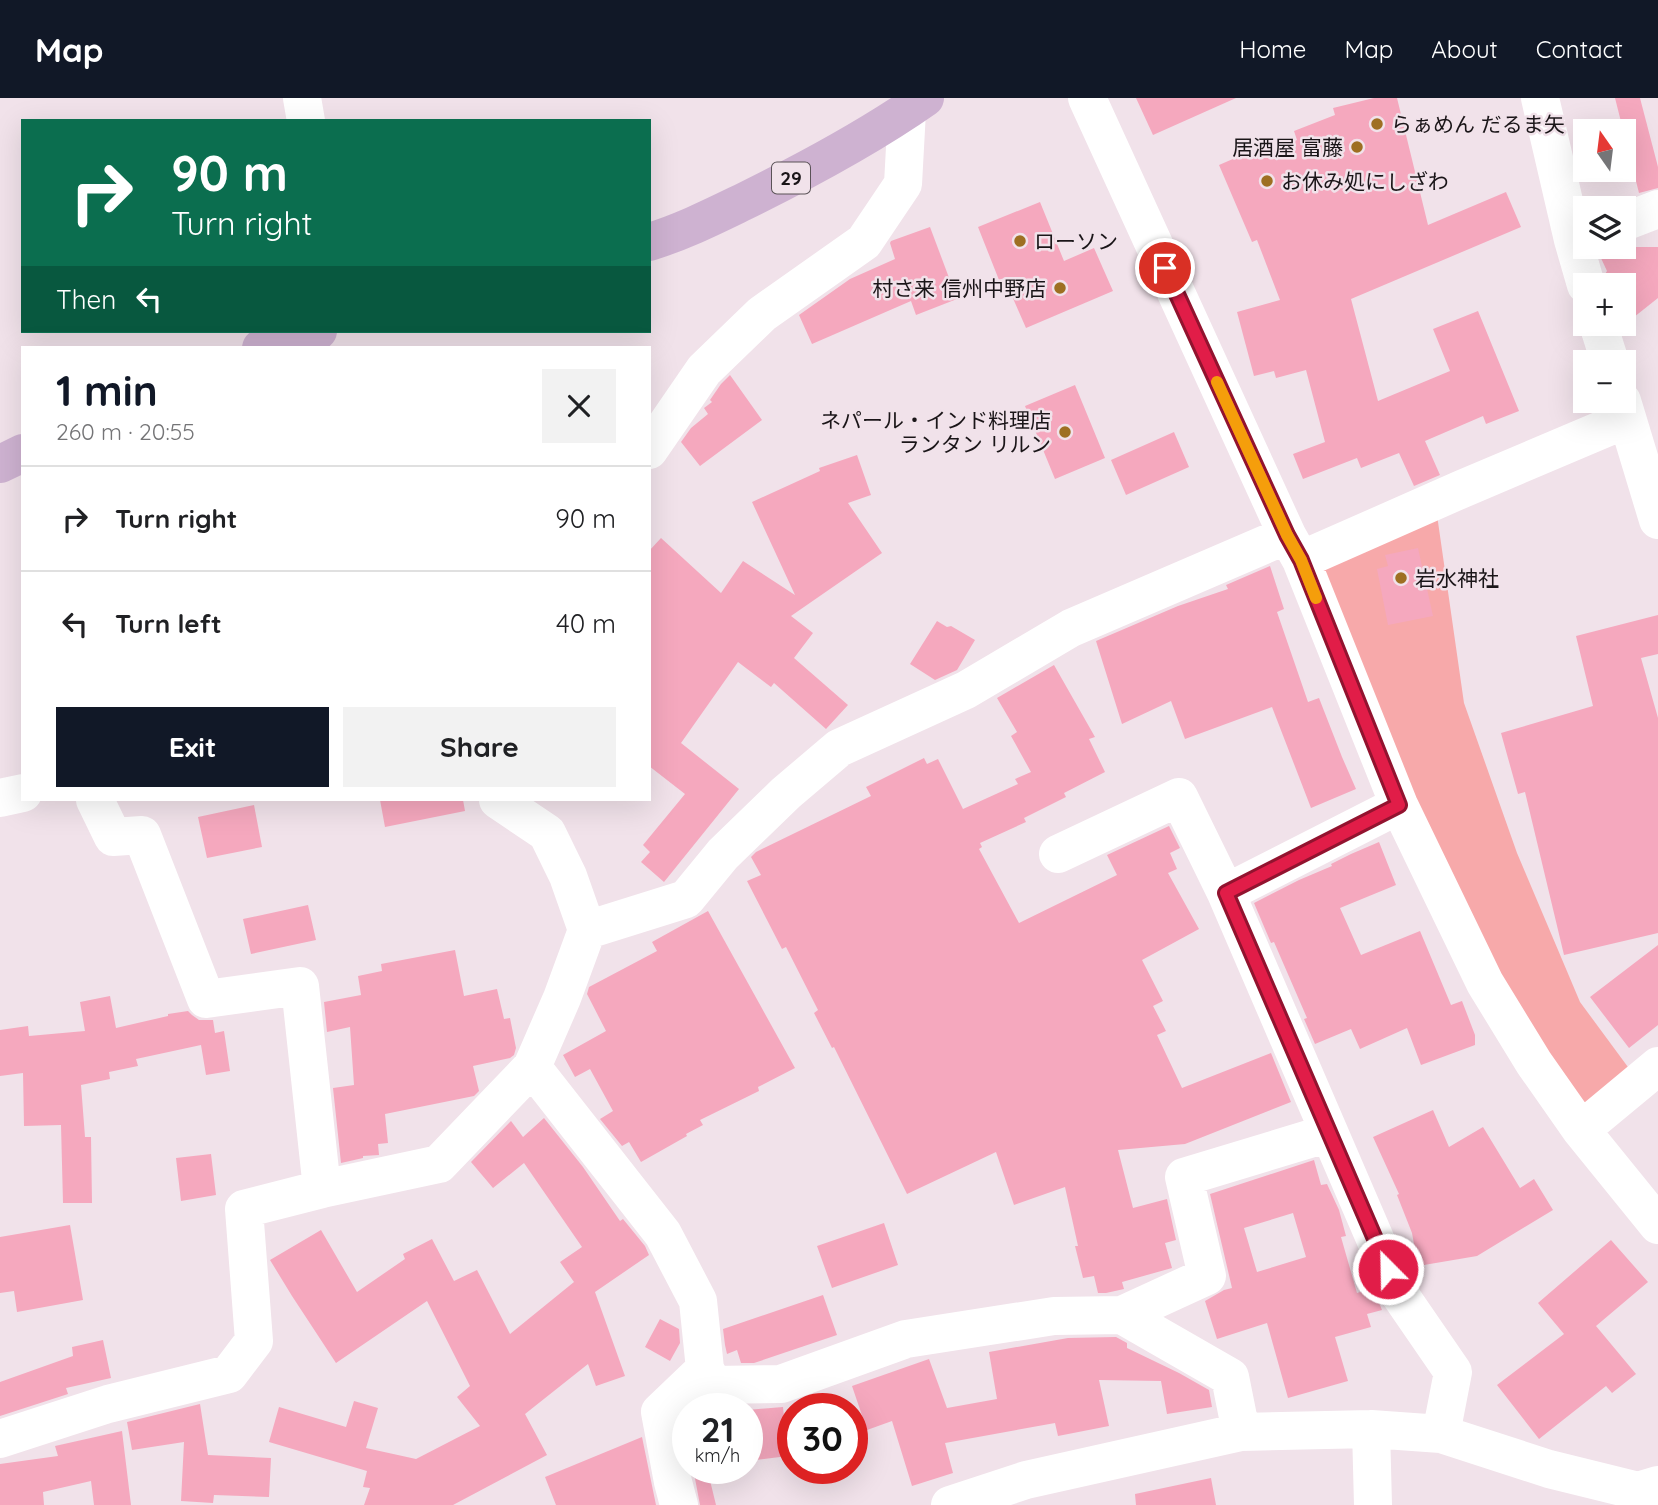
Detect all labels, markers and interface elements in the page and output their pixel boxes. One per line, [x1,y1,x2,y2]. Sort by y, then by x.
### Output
text: Map [35,29,103,70]
text: Home [1239,34,1306,64]
text: Map [1344,34,1393,64]
text: About [1431,34,1498,64]
text: Contact [1536,34,1623,64]
place label: らぁめん だるま矢 [1391,111,1565,137]
marker: らぁめん だるま矢 [1369,116,1385,132]
north arrow [1573,119,1636,182]
map controls [1573,119,1636,413]
place label: 居酒屋 富藤 [1232,134,1343,160]
marker: 居酒屋 富藤 [1349,139,1365,155]
text: 90 m [171,142,288,203]
icon: right [56,147,147,238]
road number: 29 [772,162,810,194]
place label: お休み処にしざわ [1281,168,1449,194]
marker: お休み処にしざわ [1259,173,1275,189]
button: layers [1573,196,1636,259]
text: Turn right [171,203,312,243]
place label: ローソン [1034,228,1118,254]
marker: ローソン [1012,233,1028,249]
pin [1135,238,1195,298]
icon: arrive [1146,249,1184,287]
button: + [1573,273,1636,336]
place label: 村さ来 信州中野店 [872,275,1046,301]
icon: left [130,280,168,318]
marker: 村さ来 信州中野店 [1052,280,1068,296]
text: Then [56,283,116,316]
button: − [1573,350,1636,413]
text: 1 min [56,364,158,417]
button: close [542,369,616,443]
place label: ネパール・インド料理店 ランタン リルン [820,407,1051,457]
text: 260 m · 20:55 [56,417,195,446]
marker: ネパール・インド料理店 ランタン リルン [1057,424,1073,440]
icon: right [56,500,94,538]
text: Turn right [115,502,237,535]
text: 90 m [555,502,616,535]
place label: 岩水神社 [1415,565,1499,591]
marker: 岩水神社 [1393,570,1409,586]
icon: left [56,605,94,643]
text: Turn left [115,607,222,640]
text: 40 m [556,607,616,640]
button: Exit [56,707,329,787]
button: Share [343,707,616,787]
position arrow [1351,1232,1425,1306]
speed limit sign: 30 [777,1393,868,1484]
text: 21 [701,1407,734,1451]
text: km/h [695,1444,740,1467]

